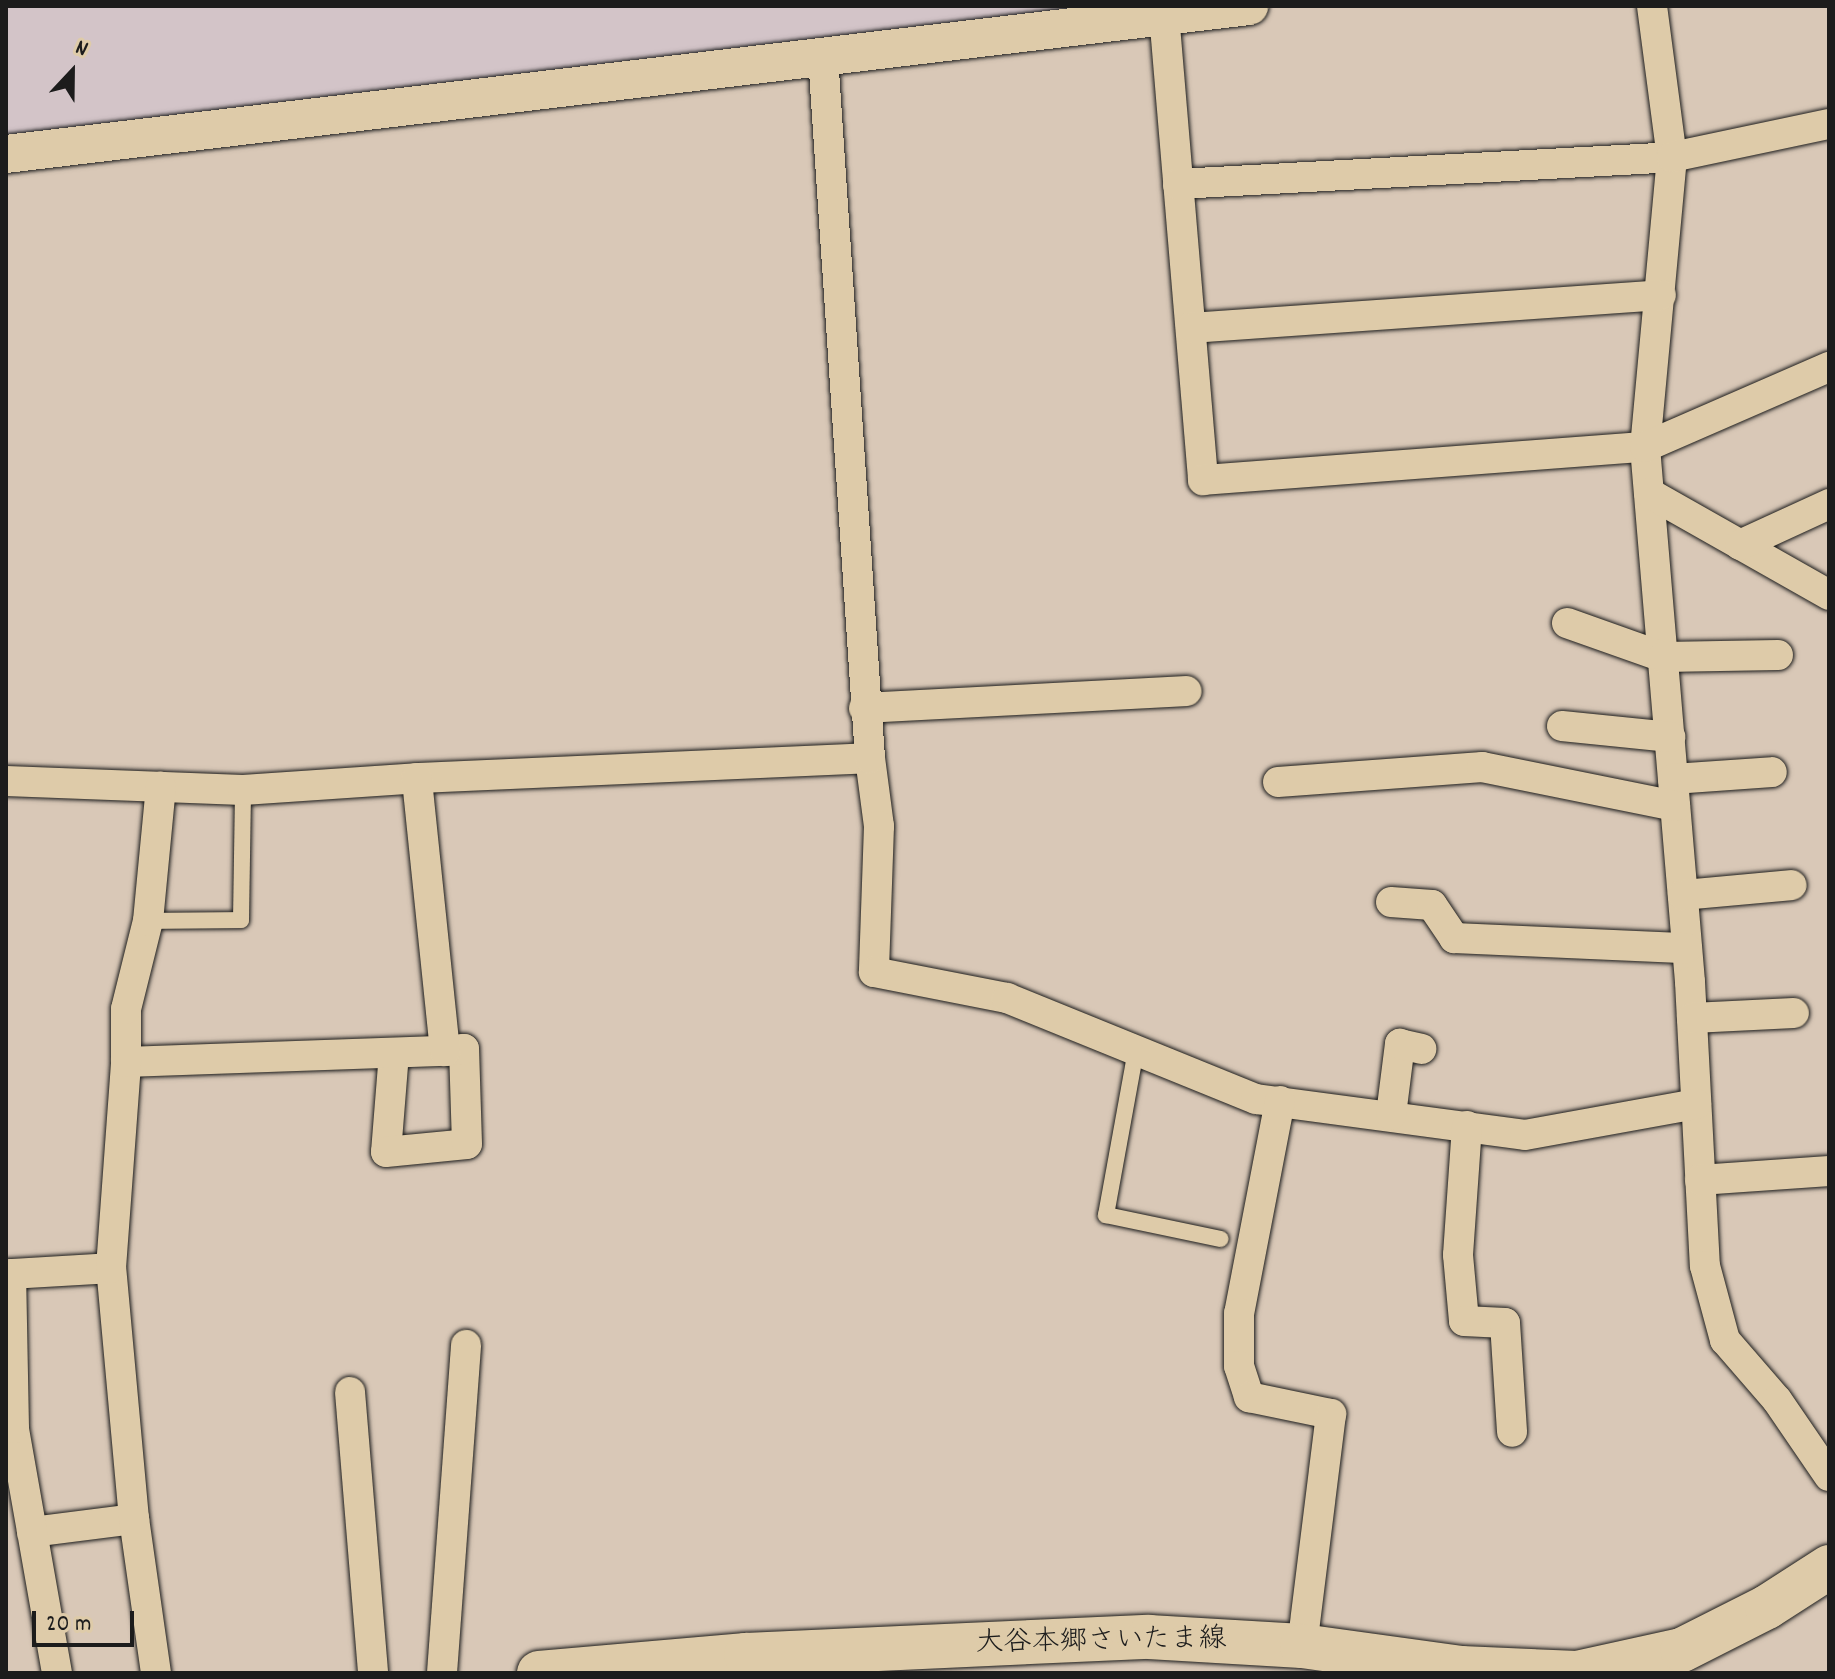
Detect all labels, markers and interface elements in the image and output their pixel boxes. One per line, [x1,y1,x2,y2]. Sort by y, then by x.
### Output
north arrow [32,32,112,112]
text: N [70,33,92,66]
scale bar [36,1595,138,1645]
text: 20 m [46,1608,92,1642]
street label: 大谷本郷さいたま線 [975,1624,1227,1662]

